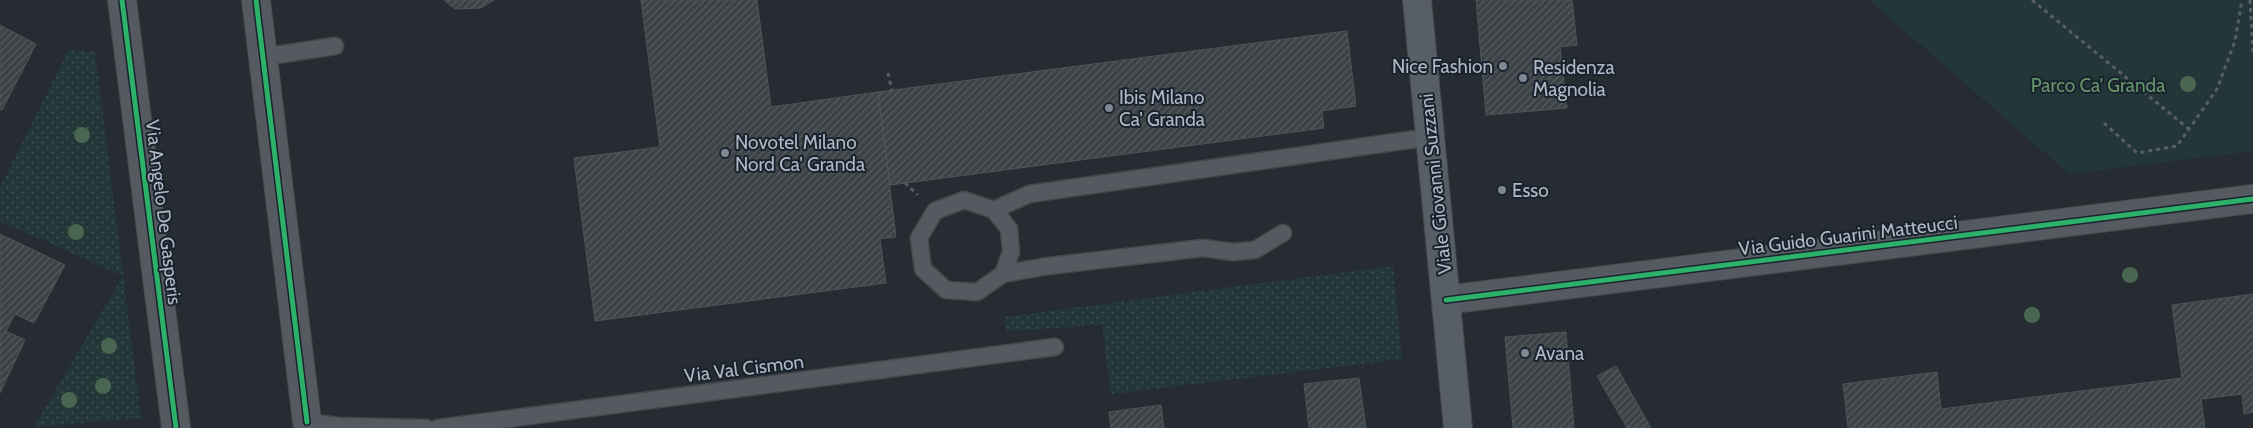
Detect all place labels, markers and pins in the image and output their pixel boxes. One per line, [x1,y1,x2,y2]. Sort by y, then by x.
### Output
place label: Nice Fashion [1392,55,1493,78]
place label: Residenza Magnolia [1533,56,1615,101]
marker: Nice Fashion [1497,60,1509,72]
marker: Residenza Magnolia [1517,72,1529,84]
place label: Ibis Milano Ca' Granda [1119,86,1205,131]
marker: Ibis Milano Ca' Granda [1103,102,1115,114]
place label: Novotel Milano Nord Ca' Granda [735,131,865,176]
marker: Novotel Milano Nord Ca' Granda [719,147,731,159]
place label: Esso [1512,179,1549,202]
marker: Esso [1496,184,1508,196]
place label: Avana [1535,342,1584,365]
marker: Avana [1519,347,1531,359]

